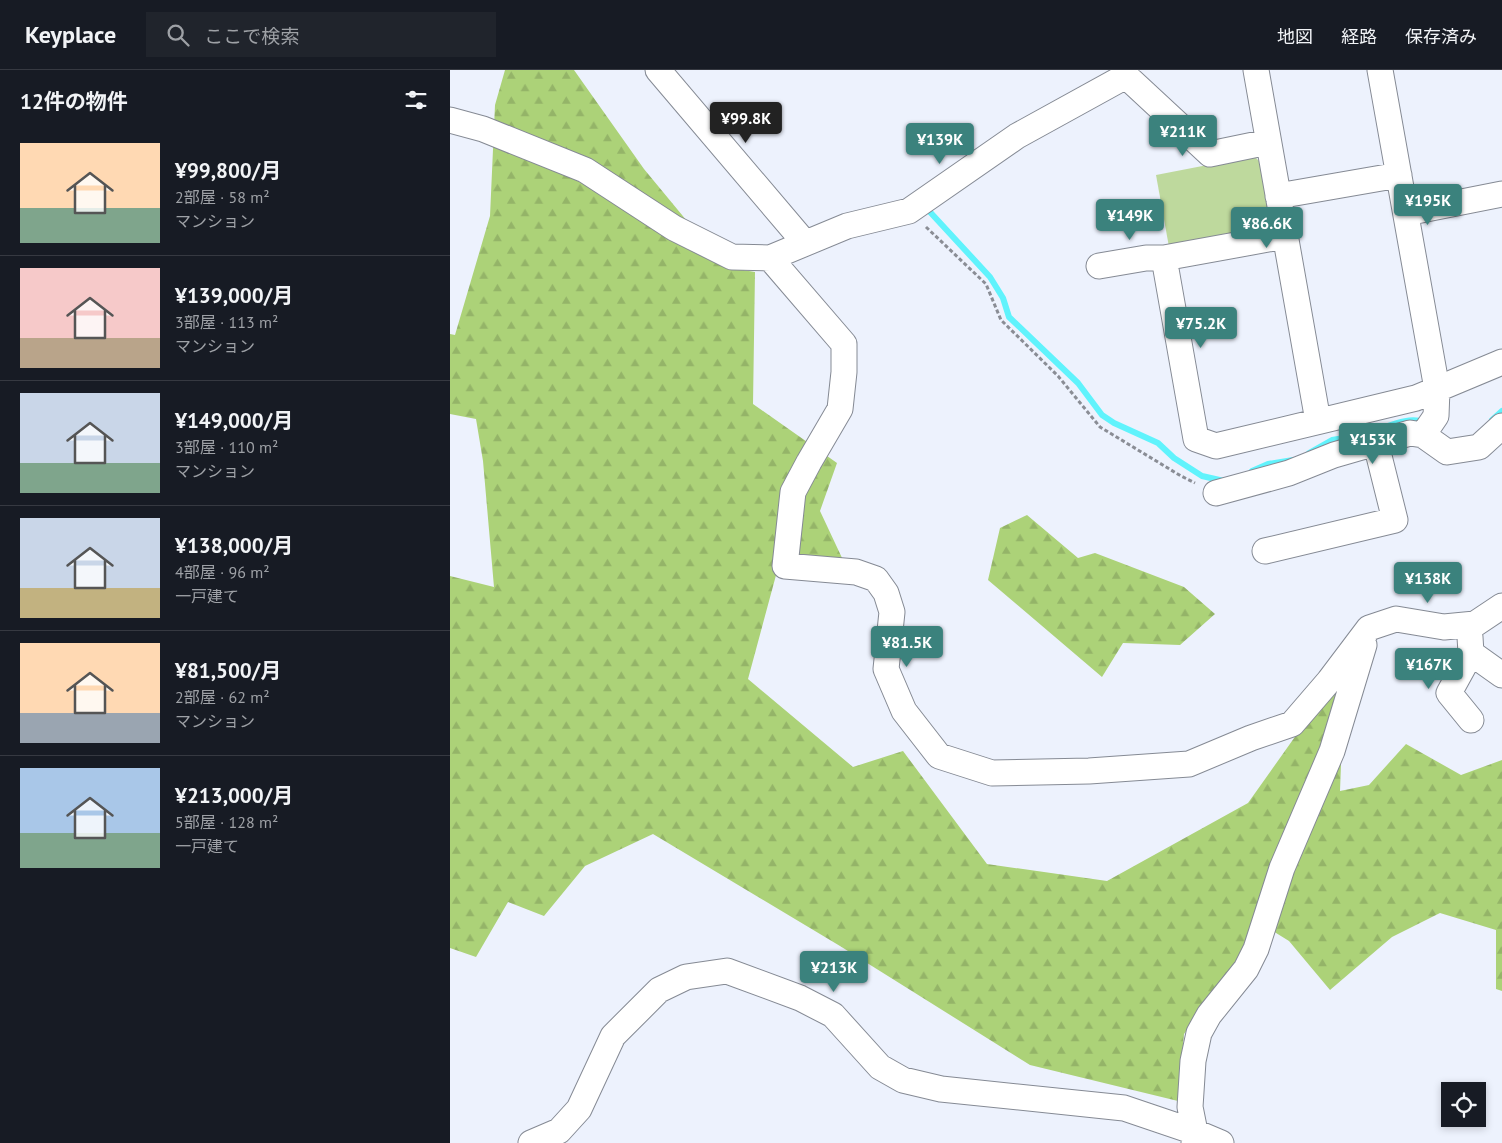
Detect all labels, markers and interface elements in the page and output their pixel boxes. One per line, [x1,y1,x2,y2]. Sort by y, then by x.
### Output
search box [146,12,496,57]
text: Keyplace [25,19,116,50]
icon: search [164,21,192,49]
text: ここで検索 [204,24,299,48]
text: 地図 [1277,25,1313,48]
text: 経路 [1341,25,1377,48]
text: 保存済み [1405,25,1477,48]
icon: filters [402,86,430,114]
text: 12件の物件 [20,88,128,115]
pin: ¥99.8K [705,102,787,144]
text: ¥99.8K [721,108,771,128]
pin: ¥211K [1148,114,1218,157]
text: ¥211K [1160,121,1206,141]
pin: ¥139K [905,122,975,165]
text: ¥139K [917,129,963,149]
text: ¥99,800/月 [175,157,281,184]
icon: home [60,163,120,223]
pin: ¥195K [1393,184,1463,226]
text: 2部屋 · 58 m² [175,187,270,207]
text: ¥195K [1405,190,1451,210]
pin: ¥149K [1095,198,1165,241]
text: ¥149K [1107,205,1153,225]
pin: ¥86.6K [1226,206,1308,249]
text: マンション [175,211,255,231]
text: ¥86.6K [1242,213,1292,233]
text: ¥139,000/月 [175,282,293,309]
icon: home [60,288,120,348]
pin: ¥75.2K [1160,306,1242,349]
text: 3部屋 · 113 m² [175,312,278,332]
text: ¥75.2K [1176,313,1226,333]
text: マンション [175,336,255,356]
text: ¥149,000/月 [175,407,293,434]
icon: home [60,413,120,473]
pin: ¥153K [1338,422,1408,465]
text: ¥153K [1350,429,1396,449]
text: 3部屋 · 110 m² [175,437,278,457]
text: マンション [175,461,255,481]
text: ¥138,000/月 [175,532,293,559]
icon: home [60,538,120,598]
text: 4部屋 · 96 m² [175,562,270,582]
pin: ¥138K [1393,562,1463,604]
text: ¥138K [1405,568,1451,588]
text: 一戸建て [175,586,239,606]
pin: ¥81.5K [866,626,948,668]
text: ¥81.5K [882,632,932,652]
pin: ¥167K [1394,648,1464,690]
text: ¥167K [1406,654,1452,674]
text: ¥81,500/月 [175,657,281,684]
icon: home [60,663,120,723]
text: 2部屋 · 62 m² [175,687,270,707]
text: マンション [175,711,255,731]
text: ¥213,000/月 [175,782,293,809]
icon: home [60,788,120,848]
text: 5部屋 · 128 m² [175,812,278,832]
text: 一戸建て [175,836,239,856]
pin: ¥213K [799,950,869,993]
text: ¥213K [811,957,857,977]
map controls [1441,1082,1486,1127]
button: locate [1441,1082,1486,1127]

